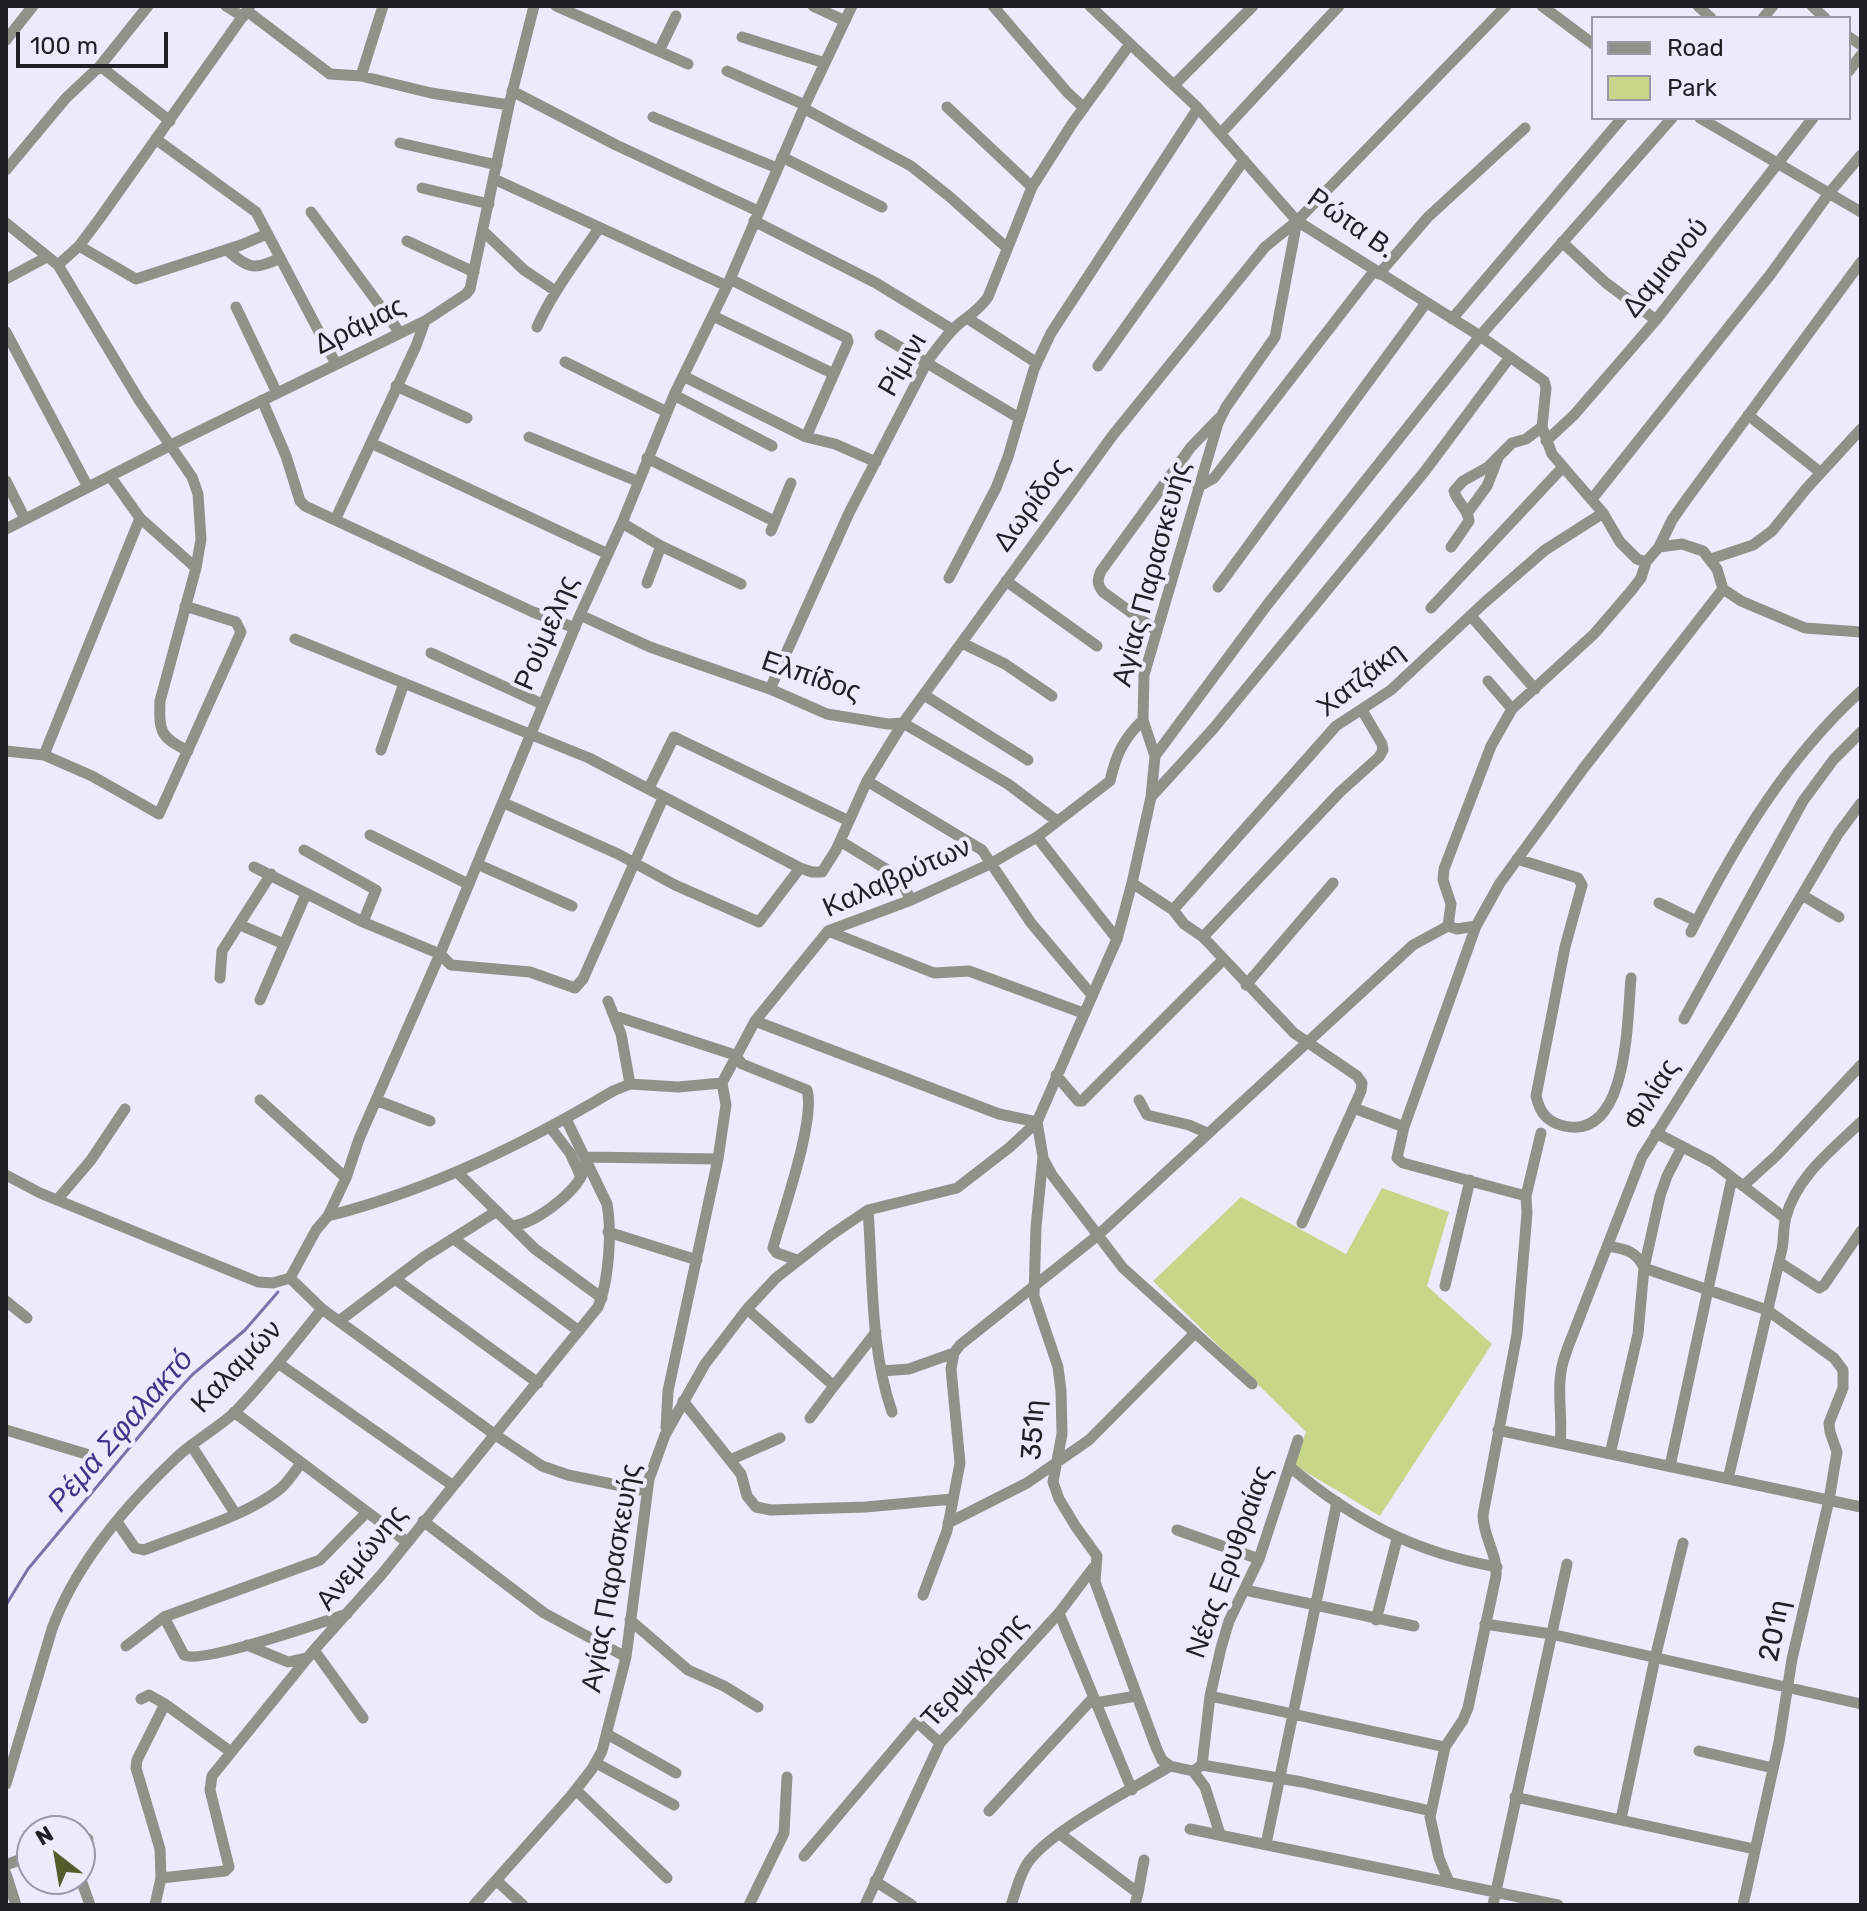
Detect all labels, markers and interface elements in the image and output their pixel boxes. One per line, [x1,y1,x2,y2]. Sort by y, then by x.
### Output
scale bar [20,16,172,66]
legend [1591,16,1851,120]
text: 100 m [30,32,98,60]
text: Road [1667,34,1724,62]
text: Park [1667,74,1717,102]
street label: Ρώτα Β. [1301,182,1401,266]
street label: Δαμιανού [1616,211,1716,325]
street label: Δράμας [309,290,411,362]
street label: Ρίμινι [872,327,934,403]
street label: Δωρίδος [987,452,1077,558]
street label: Αγίας Παρασκευής [1106,458,1198,690]
street label: Ρούμελης [508,571,586,695]
street label: Χατζάκη [1311,635,1411,725]
street label: Ελπίδος [757,644,865,710]
street label: Καλαβρύτων [818,830,976,926]
street label: Φιλίας [1617,1053,1687,1137]
street label: Καλαμών [185,1314,289,1420]
water label: Ρέμα Σφαλακτό [41,1342,201,1520]
street label: 351η [1015,1399,1053,1461]
street label: Αγίας Παρασκευής [575,1461,649,1695]
street label: Νέας Ερυθραίας [1180,1461,1280,1663]
street label: Ανεμώνης [309,1499,415,1617]
street label: 201η [1753,1597,1797,1665]
street label: Τερψιχόρης [915,1607,1035,1735]
north arrow [16,1815,96,1895]
text: N [31,1820,58,1851]

